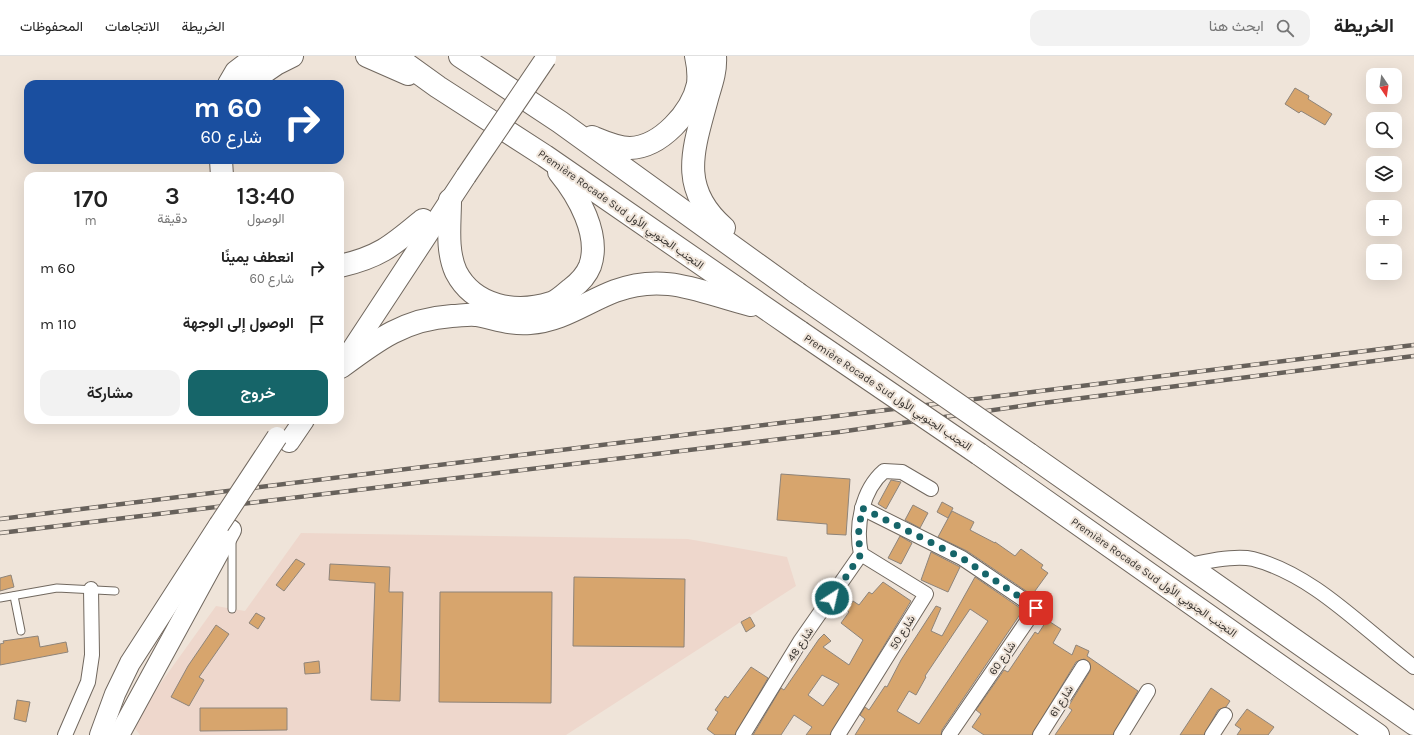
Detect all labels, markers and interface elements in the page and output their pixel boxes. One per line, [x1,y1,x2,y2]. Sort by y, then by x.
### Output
search box [1030,10,1310,46]
text: الخريطة [1334,15,1394,37]
text: ابحث هنا [1209,17,1264,35]
icon: search [1274,17,1296,39]
text: المحفوظات [20,18,83,35]
text: الاتجاهات [105,18,159,35]
text: الخريطة [181,18,225,35]
north arrow [1366,68,1402,104]
map controls [1366,68,1402,280]
text: 60 m [194,91,262,124]
icon: right [276,96,328,148]
button: search [1366,112,1402,148]
text: شارع 60 [201,126,262,148]
street label: Première Rocade Sud التجنب الجنوبي الأول [534,147,706,274]
button: layers [1366,156,1402,192]
text: 3 [165,182,180,210]
text: 13:40 [237,182,295,210]
text: 170 [73,185,108,213]
button: + [1366,200,1402,236]
text: دقيقة [157,211,187,226]
text: الوصول [247,211,284,226]
text: m [85,213,97,228]
button: − [1366,244,1402,280]
text: انعطف يمينًا [221,248,294,266]
icon: right [306,257,328,279]
text: 60 m [40,259,75,277]
text: شارع 60 [250,271,294,286]
icon: arrive [306,313,328,335]
text: الوصول إلى الوجهة [183,314,294,332]
text: 110 m [40,315,76,333]
street label: Première Rocade Sud التجنب الجنوبي الأول [800,331,974,456]
button: مشاركة [40,370,180,416]
button: خروج [188,370,328,416]
street label: Première Rocade Sud التجنب الجنوبي الأول [1067,515,1239,642]
position arrow [811,577,853,619]
pin [1019,591,1053,625]
icon: arrive [1025,597,1047,619]
street label: شارع 50 [887,613,919,652]
street label: شارع 48 [785,625,817,664]
street label: شارع 60 [986,639,1020,678]
street label: شارع 61 [1047,683,1077,720]

